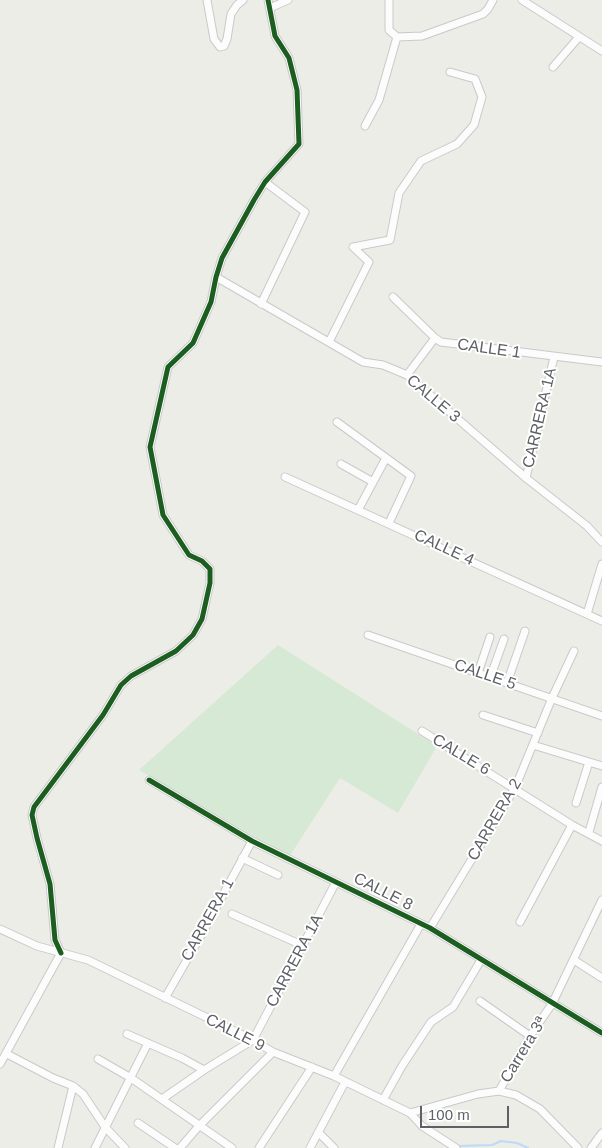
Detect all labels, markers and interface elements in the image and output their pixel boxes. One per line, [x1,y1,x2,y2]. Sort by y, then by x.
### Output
street label: CALLE 1 [456,335,522,363]
street label: CARRERA 1A [519,366,561,470]
street label: CALLE 3 [402,371,464,427]
street label: CALLE 4 [411,526,477,570]
street label: CALLE 5 [452,655,518,695]
street label: CALLE 6 [429,730,493,780]
street label: CARRERA 2 [464,776,526,864]
street label: CALLE 8 [350,869,416,915]
street label: CARRERA 1 [177,875,239,965]
street label: CARRERA 1A [263,911,327,1011]
street label: CALLE 9 [202,1010,268,1056]
street label: Carrera 3ª [497,1014,551,1086]
scale bar [422,1096,511,1128]
text: 100 m [428,1106,470,1123]

